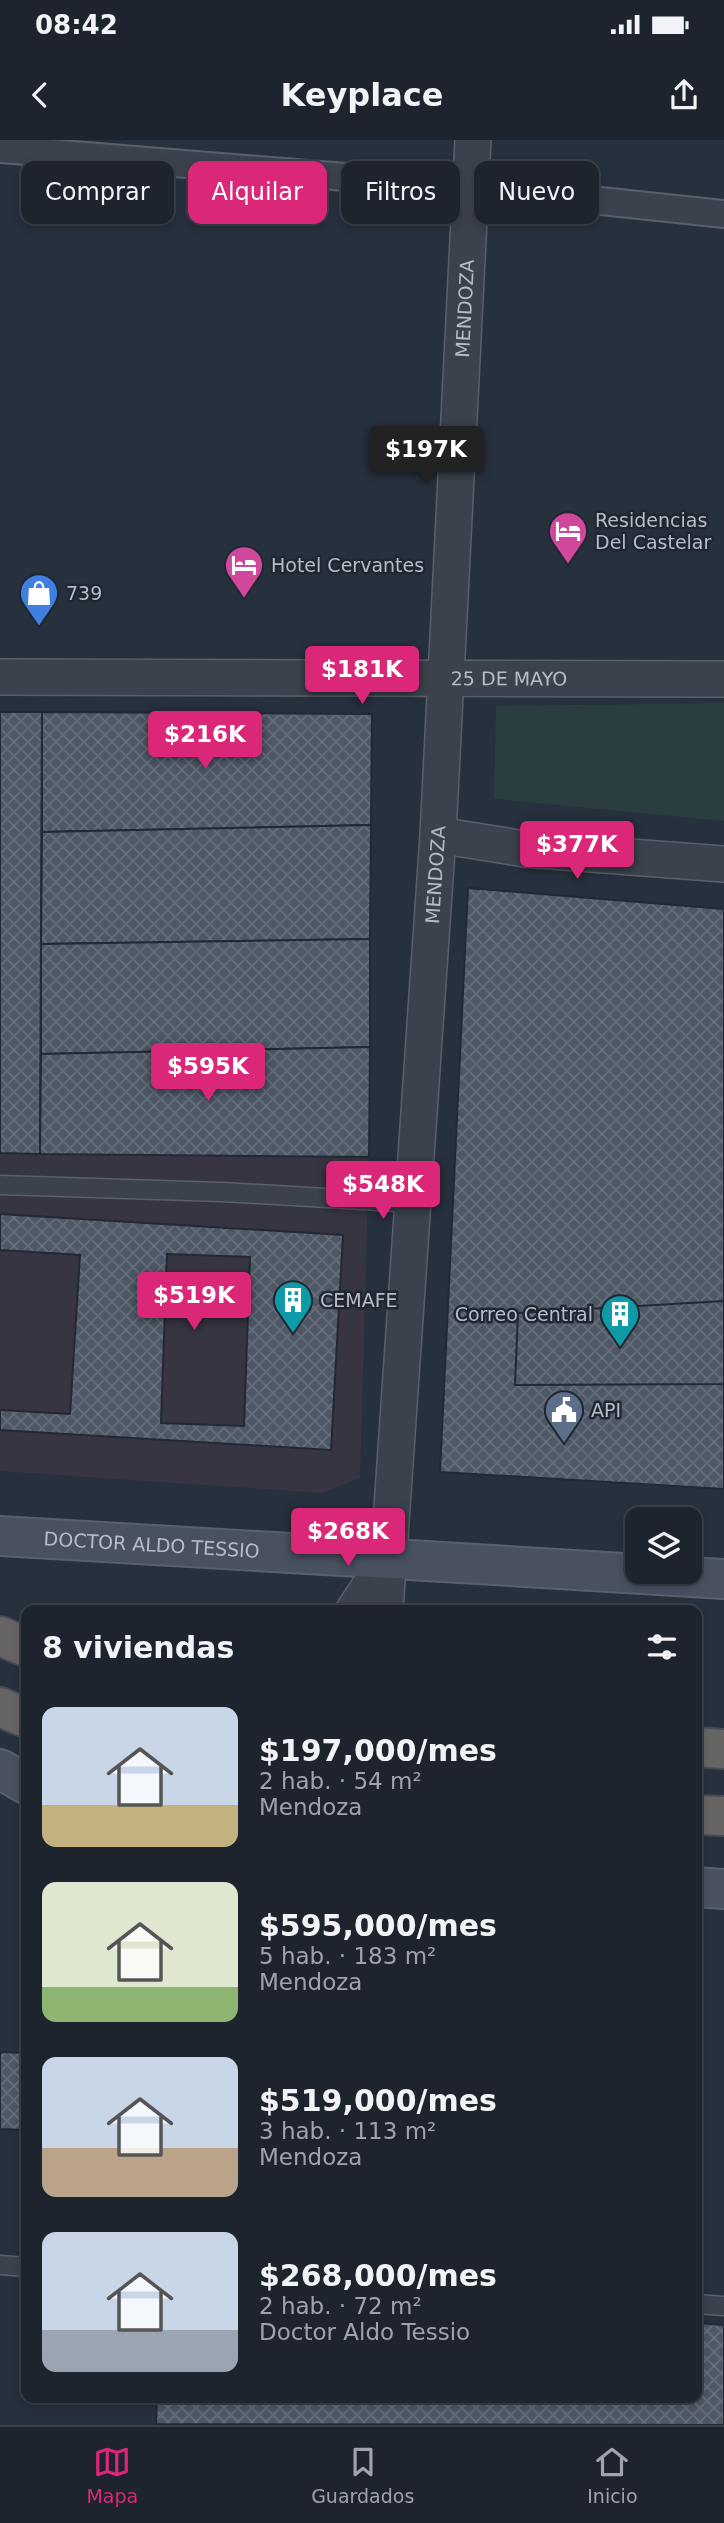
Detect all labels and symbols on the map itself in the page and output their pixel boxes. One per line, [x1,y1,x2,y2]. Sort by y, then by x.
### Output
street label: MENDOZA [451,259,478,358]
pin: $197K [377,426,475,486]
place label: Residencias Del Castelar [595,509,712,553]
hotel icon: Residencias Del Castelar [547,510,589,565]
hotel icon: Hotel Cervantes [223,544,265,599]
place label: Hotel Cervantes [271,554,424,576]
shop icon: 739 [18,572,60,627]
place label: 739 [66,582,102,604]
pin: $181K [313,646,411,706]
street label: 25 DE MAYO [451,667,567,690]
pin: $216K [156,712,254,771]
pin: $377K [528,822,626,881]
street label: MENDOZA [421,825,449,924]
pin: $595K [159,1044,257,1103]
pin: $548K [334,1161,432,1221]
pin: $519K [145,1272,243,1332]
building icon: CEMAFE [272,1279,314,1334]
place label: CEMAFE [320,1289,398,1311]
building icon: Correo Central [599,1293,641,1348]
place label: Correo Central [455,1303,593,1325]
public building icon: API [543,1389,585,1444]
place label: API [591,1399,621,1421]
pin: $268K [299,1508,397,1568]
street label: DOCTOR ALDO TESSIO [43,1527,260,1562]

